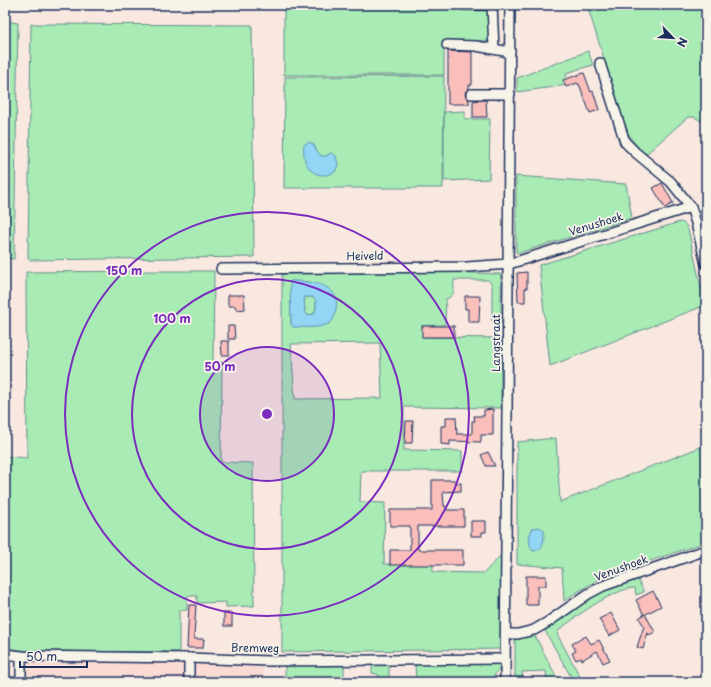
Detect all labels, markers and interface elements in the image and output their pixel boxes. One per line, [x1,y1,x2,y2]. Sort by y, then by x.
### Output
north arrow [653,18,693,58]
text: N [673,35,692,50]
street label: Venushoek [566,207,626,240]
street label: Heiveld [346,247,384,264]
text: 150 m [106,261,142,279]
text: 100 m [153,309,191,327]
street label: Langstraat [487,313,504,372]
text: 50 m [204,357,236,375]
centre of rings [260,407,274,421]
street label: Venushoek [591,550,651,585]
street label: Bremweg [231,639,279,656]
scale bar [20,643,87,669]
text: 50 m [26,647,57,665]

